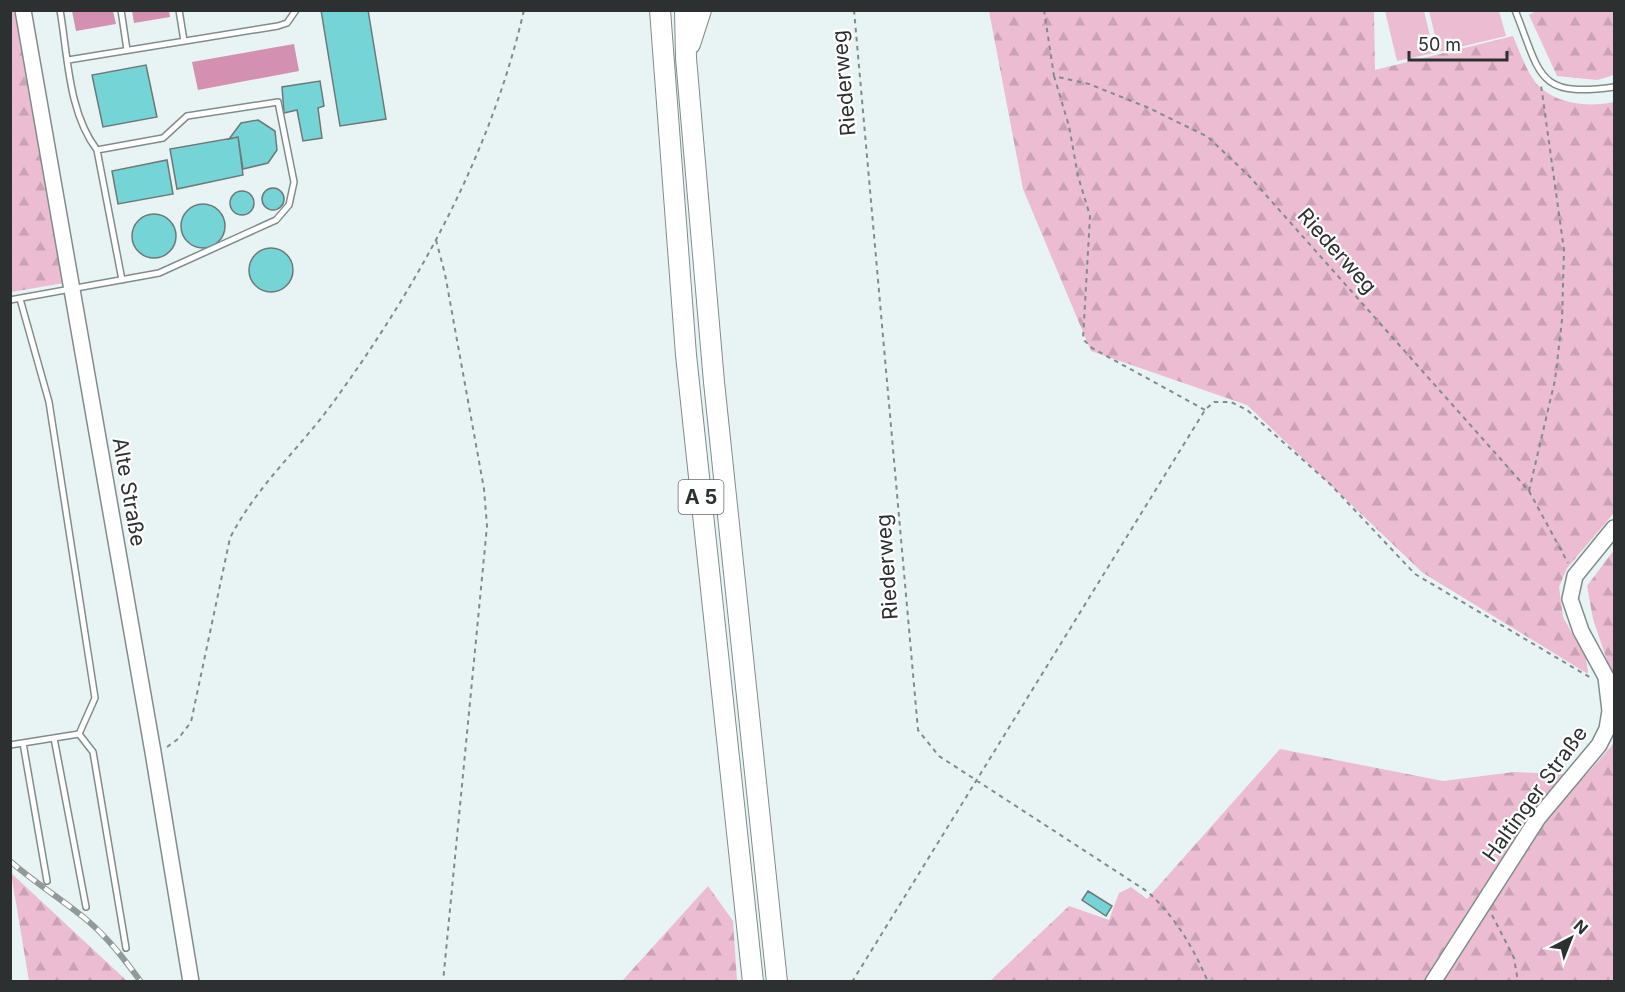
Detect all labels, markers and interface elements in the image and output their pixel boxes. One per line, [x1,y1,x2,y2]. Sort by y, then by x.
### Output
scale bar [1409,24,1506,62]
street label: Riederweg [826,29,861,137]
text: 50 m [1418,34,1461,55]
street label: Riederweg [1293,203,1382,298]
street label: Alte Straße [108,436,151,548]
road number: A 5 [678,480,724,514]
street label: Riederweg [870,513,903,621]
street label: Haltinger Straße [1477,721,1592,866]
north arrow [1541,908,1601,968]
text: N [1570,915,1592,938]

